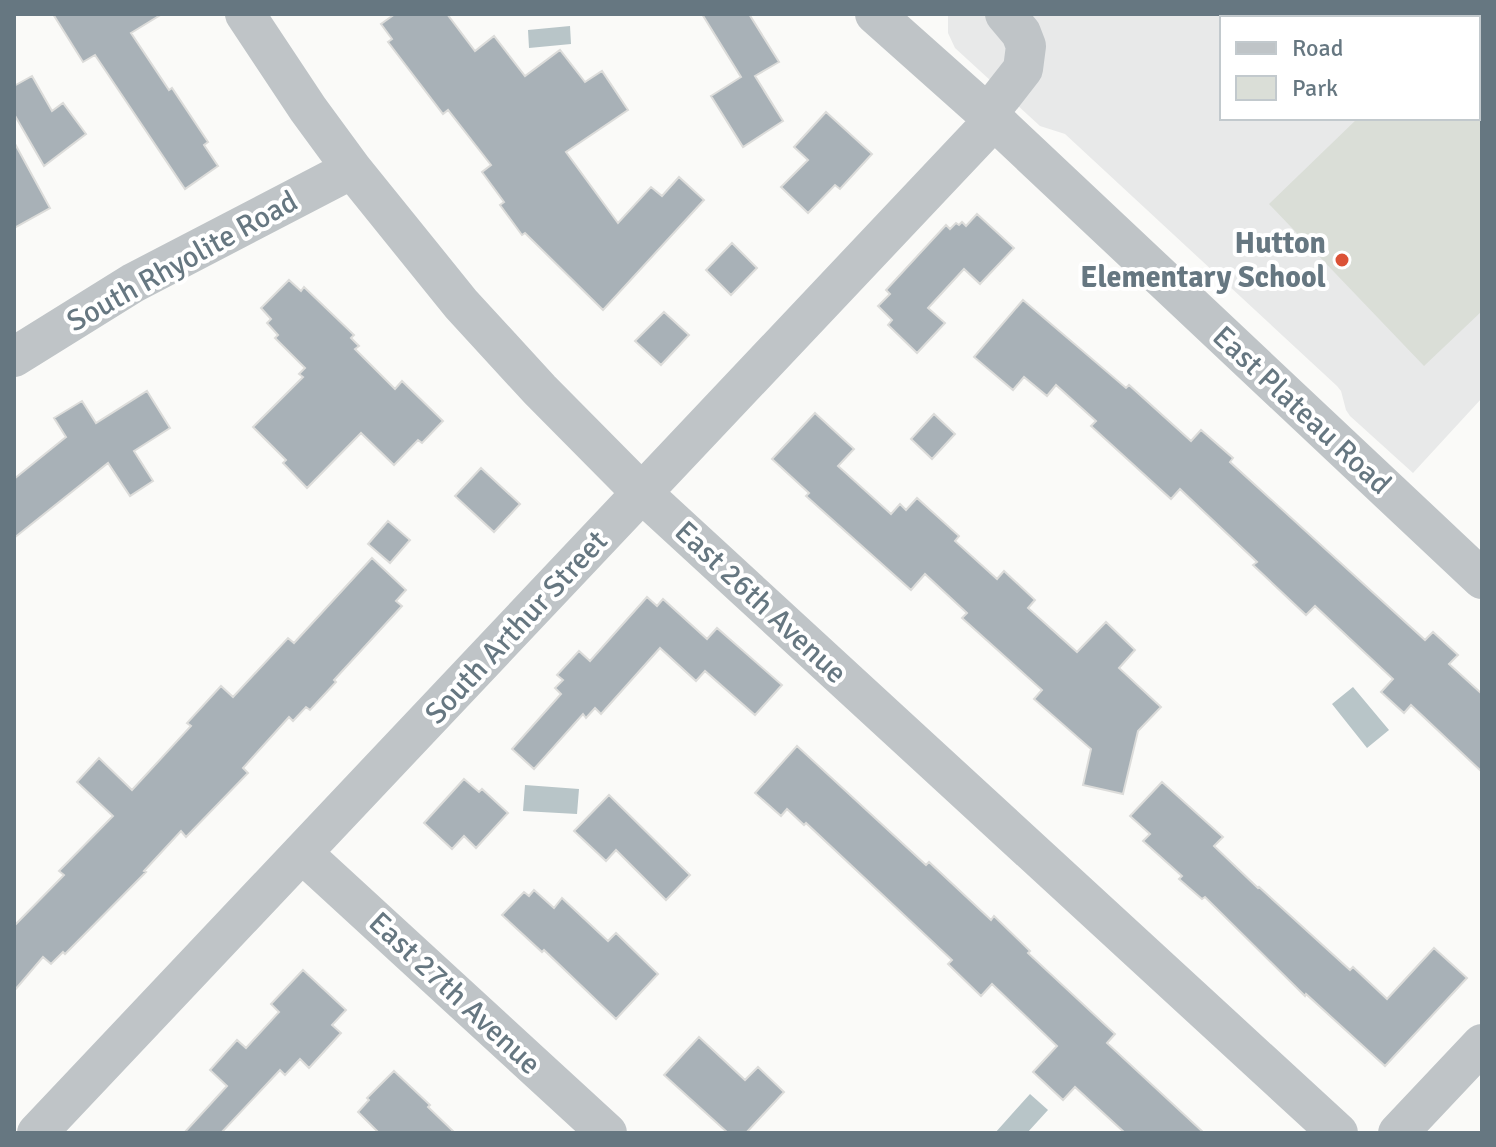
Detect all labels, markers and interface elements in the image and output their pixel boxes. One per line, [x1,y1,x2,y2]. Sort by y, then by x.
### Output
legend [1220,16,1480,120]
text: Road [1292,33,1343,63]
text: Park [1292,73,1338,103]
street label: South Rhyolite Road [60,183,304,340]
place label: Hutton Elementary School [1080,225,1326,296]
marker: Hutton Elementary School [1333,251,1351,269]
street label: East Plateau Road [1205,318,1399,503]
street label: East 26th Avenue [667,513,854,692]
street label: South Arthur Street [417,523,616,732]
street label: East 27th Avenue [361,904,548,1083]

